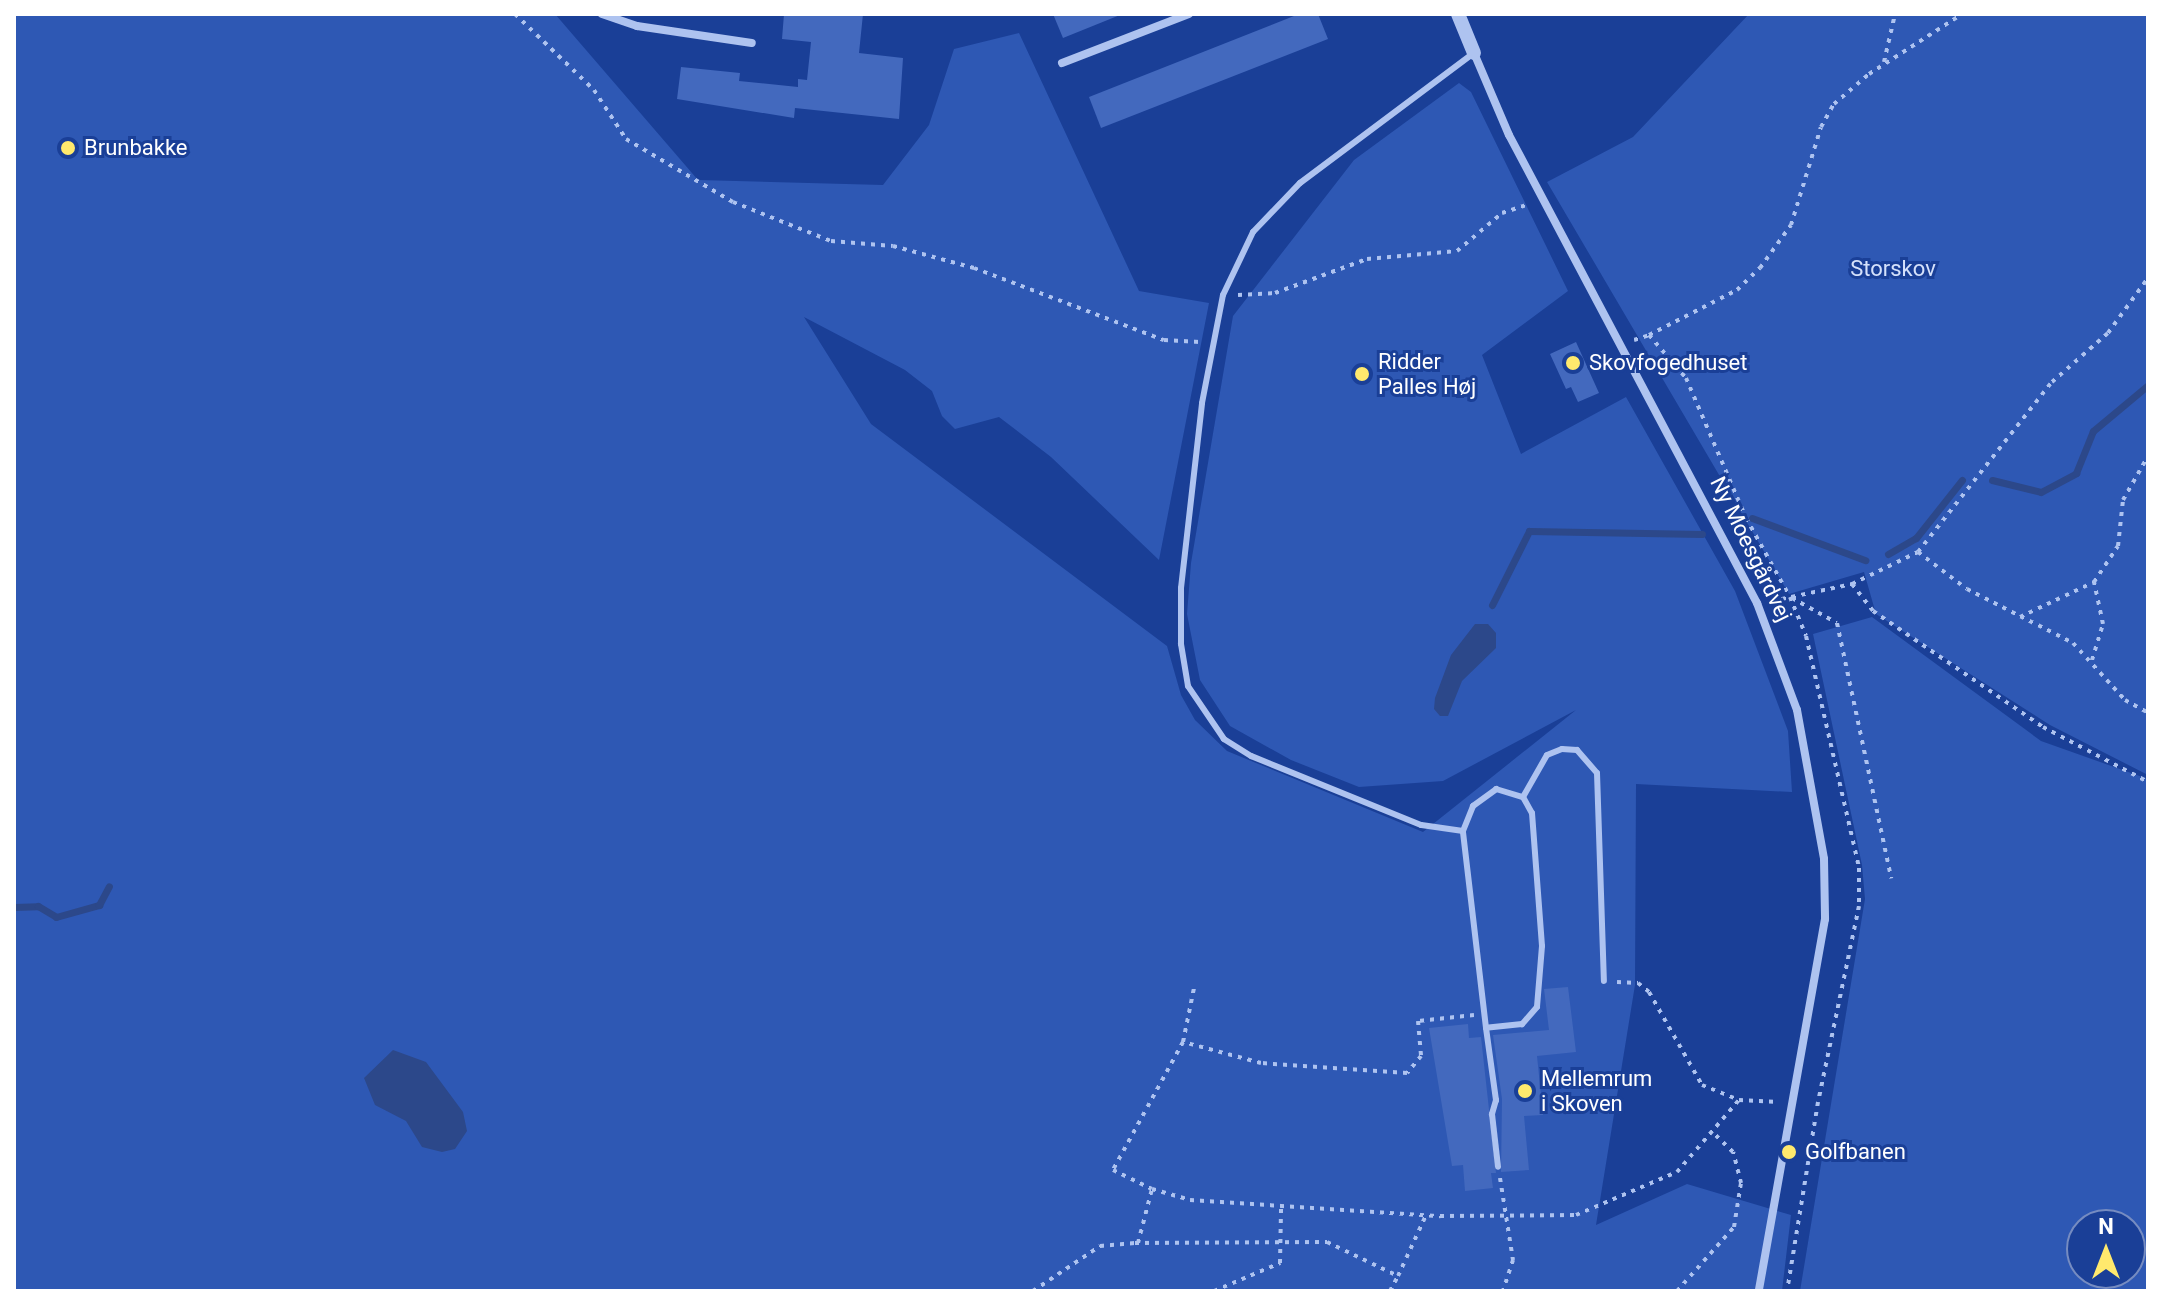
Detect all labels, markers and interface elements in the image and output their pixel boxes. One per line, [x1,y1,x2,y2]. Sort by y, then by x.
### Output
place label: Brunbakke [84,135,188,161]
marker: Brunbakke [59,139,77,157]
park label: Storskov [1850,256,1936,282]
place label: Ridder Palles Høj [1378,348,1476,400]
place label: Skovfogedhuset [1589,350,1747,376]
marker: Skovfogedhuset [1564,354,1582,372]
marker: Ridder Palles Høj [1353,365,1371,383]
street label: Ny Moesgårdvej [1705,472,1797,626]
place label: Mellemrum i Skoven [1541,1065,1652,1116]
marker: Mellemrum i Skoven [1516,1082,1534,1100]
place label: Golfbanen [1805,1139,1906,1165]
marker: Golfbanen [1780,1143,1798,1161]
north arrow [2066,1209,2146,1289]
text: N [2098,1214,2114,1239]

